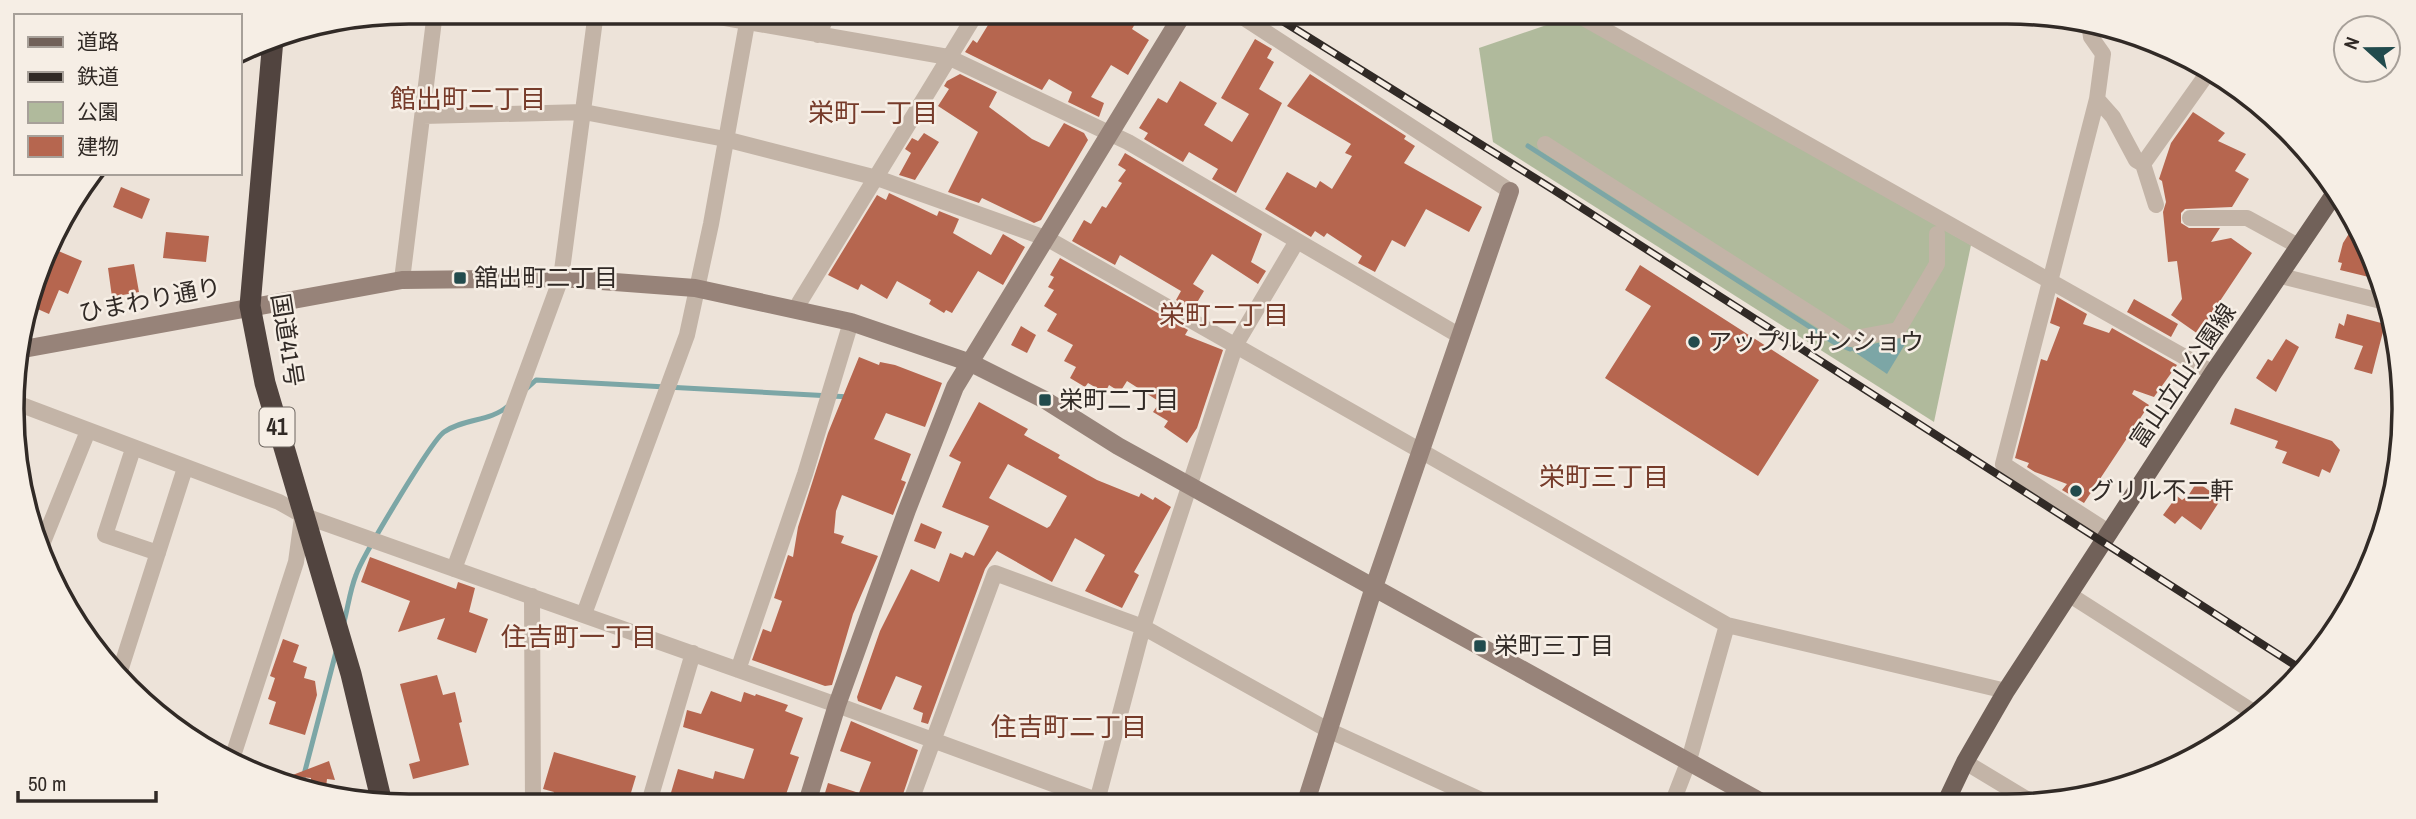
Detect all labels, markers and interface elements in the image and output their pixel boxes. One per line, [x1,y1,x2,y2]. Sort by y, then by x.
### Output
legend [14,14,242,175]
north arrow [2332,14,2402,84]
text: 道路 [77,27,119,56]
text: N [2337,33,2365,53]
text: 鉄道 [77,62,119,91]
district label: 館出町二丁目 [390,81,546,116]
district label: 栄町一丁目 [808,95,938,130]
text: 公園 [77,97,119,126]
text: 建物 [77,132,119,161]
place label: 舘出町二丁目 [474,261,618,293]
street label: ひまわり通り [76,270,224,328]
marker: 舘出町二丁目 [452,270,468,286]
street label: 国道41号 [265,291,311,389]
district label: 栄町二丁目 [1159,297,1289,332]
street label: 富山立山公園線 [2122,297,2242,454]
place label: アップルサンショウ [1708,325,1924,357]
marker: アップルサンショウ [1686,334,1702,350]
place label: 栄町二丁目 [1059,383,1179,415]
marker: 栄町二丁目 [1037,392,1053,408]
road number: 41 [260,408,294,446]
district label: 栄町三丁目 [1539,459,1669,494]
place label: グリル不二軒 [2090,474,2234,506]
marker: グリル不二軒 [2068,483,2084,499]
district label: 住吉町一丁目 [501,619,657,654]
place label: 栄町三丁目 [1494,629,1614,661]
marker: 栄町三丁目 [1472,638,1488,654]
district label: 住吉町二丁目 [991,709,1147,744]
scale bar [18,760,156,804]
text: 50 m [28,769,66,798]

